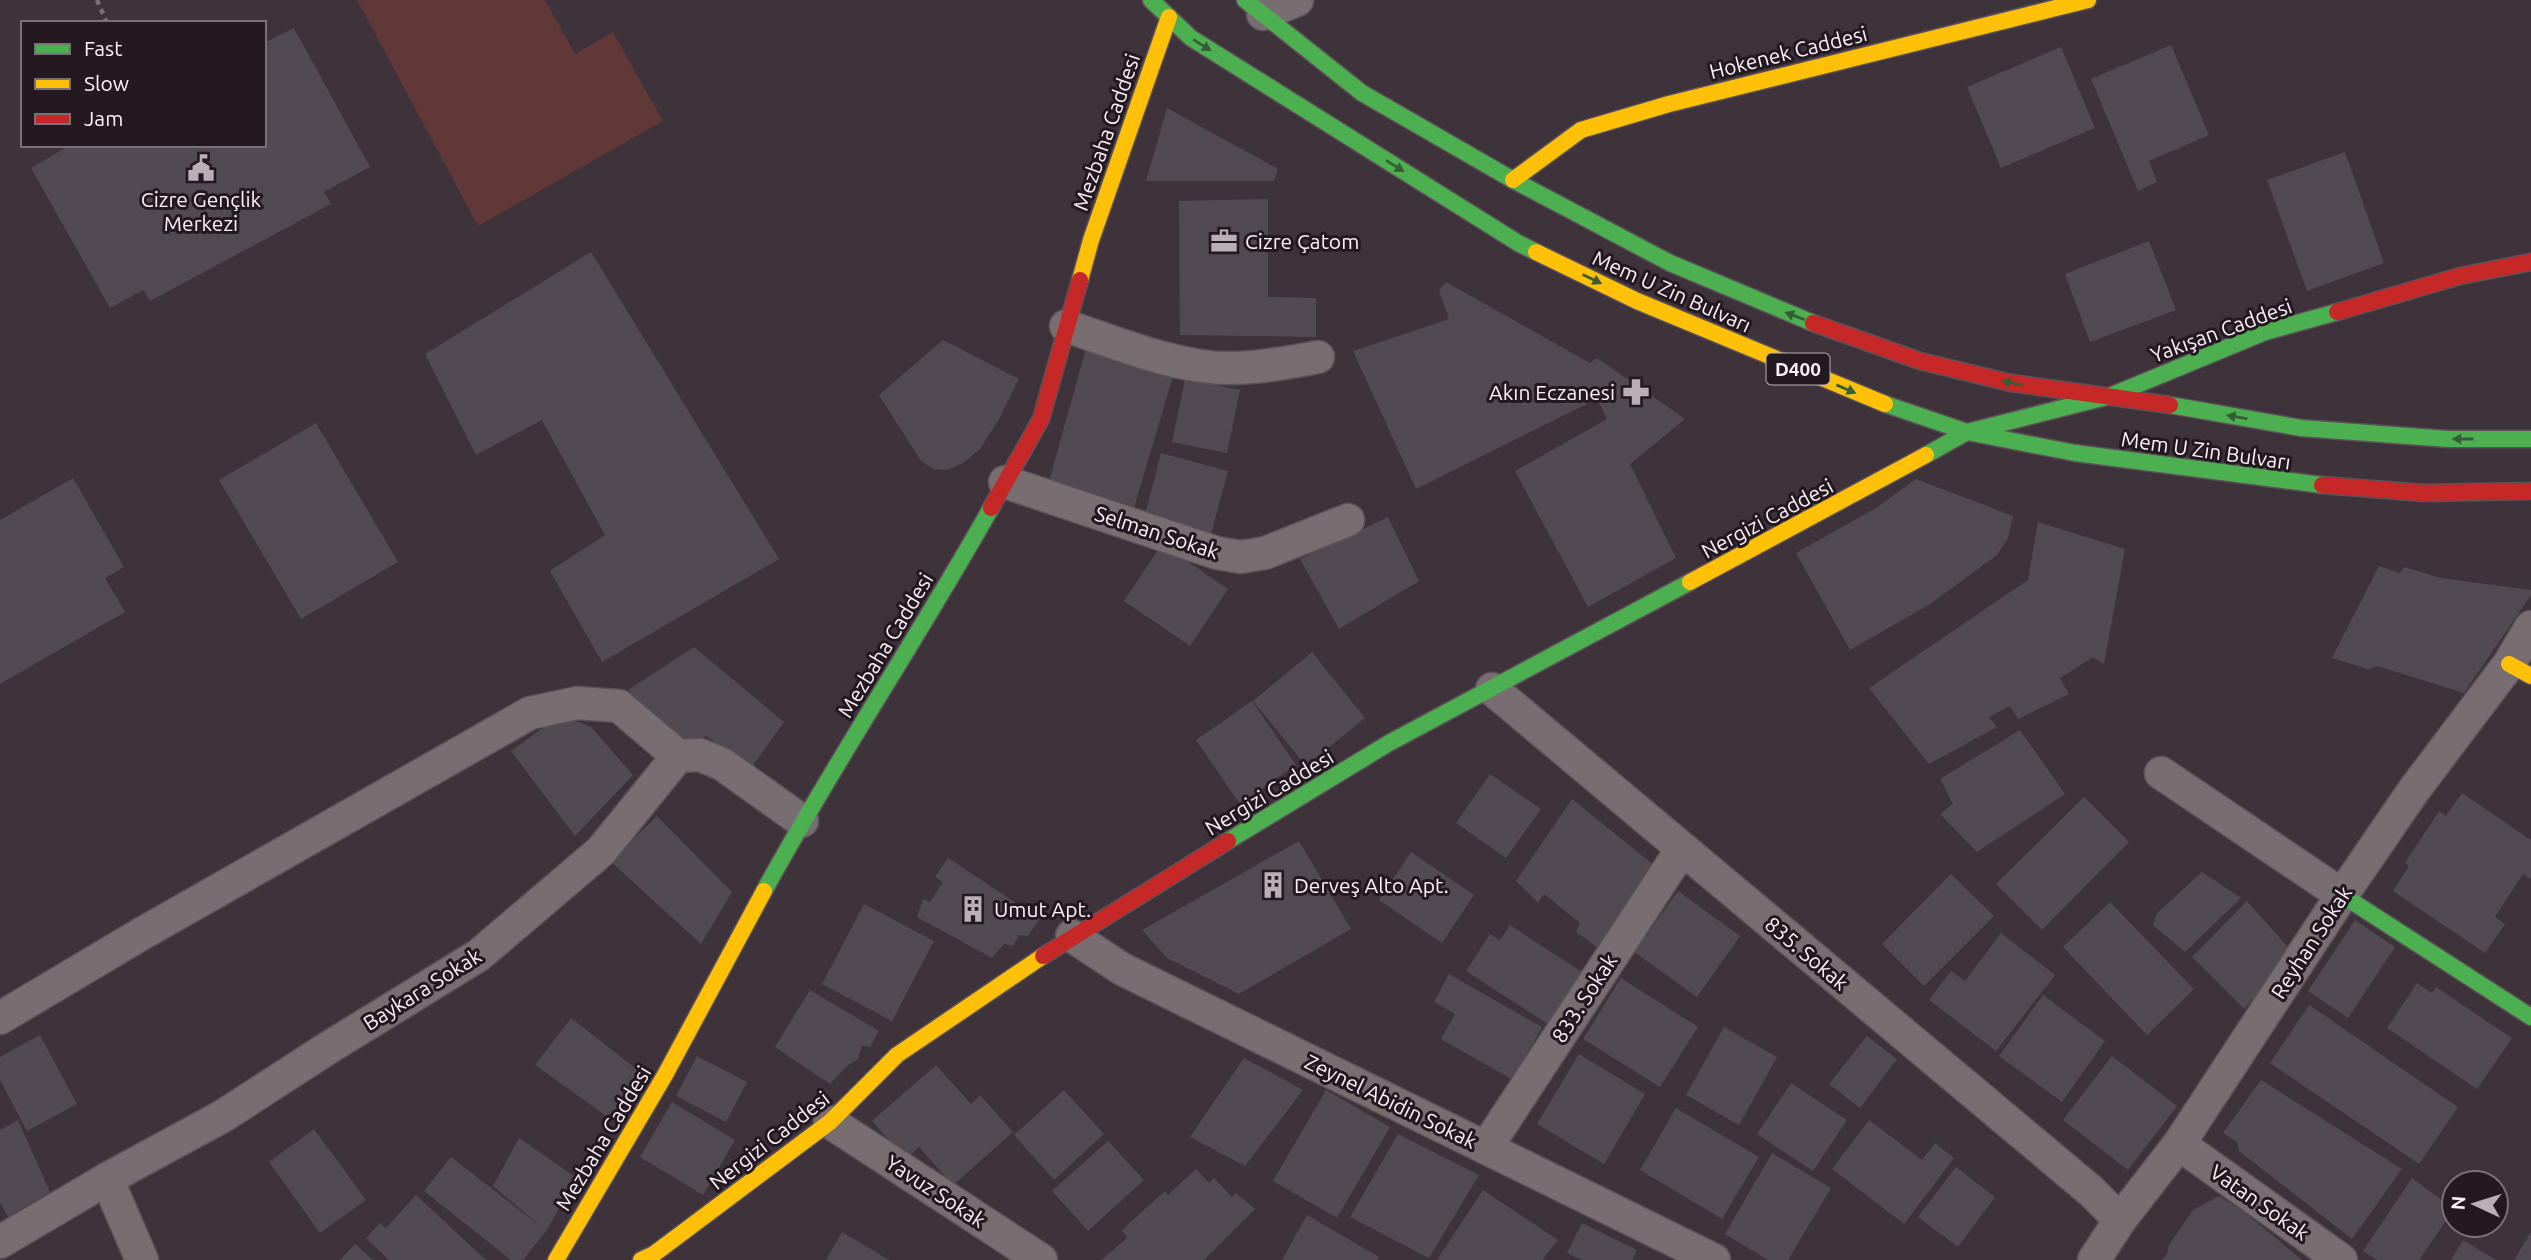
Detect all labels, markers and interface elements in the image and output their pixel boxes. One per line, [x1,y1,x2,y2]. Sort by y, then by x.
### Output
legend [21,21,266,147]
street label: Hokenek Caddesi [1707,21,1869,83]
text: Fast [84,36,122,60]
one-way arrow [1193,38,1211,52]
street label: Mezbaha Caddesi [1068,50,1144,214]
text: Slow [84,71,129,95]
text: Jam [84,106,123,130]
public building icon: Cizre Gençlik Merkezi [186,153,216,183]
one-way arrow [1385,160,1404,173]
place label: Cizre Gençlik Merkezi [141,187,262,235]
office icon: Cizre Çatom [1209,226,1239,256]
place label: Cizre Çatom [1245,229,1359,253]
street label: Mem U Zin Bulvarı [1589,245,1755,337]
one-way arrow [1582,274,1602,285]
street label: Yakışan Caddesi [2147,293,2295,367]
one-way arrow [1784,310,1805,321]
road number: D400 [1766,354,1829,384]
pharmacy icon: Akın Eczanesi [1621,377,1651,407]
one-way arrow [2001,377,2023,388]
place label: Akın Eczanesi [1489,380,1615,404]
one-way arrow [1835,383,1856,394]
one-way arrow [2226,411,2248,422]
street label: Mem U Zin Bulvarı [2120,426,2292,474]
one-way arrow [2452,433,2474,445]
street label: Nergizi Caddesi [1697,473,1837,563]
street label: Selman Sokak [1092,501,1222,563]
street label: Mezbaha Caddesi [832,568,938,722]
street label: Nergizi Caddesi [1201,744,1337,840]
building icon: Derveş Alto Apt. [1258,870,1288,900]
place label: Derveş Alto Apt. [1294,873,1449,897]
street label: Reyhan Sokak [2266,881,2357,1003]
building icon: Umut Apt. [958,894,988,924]
place label: Umut Apt. [994,897,1091,921]
street label: 835. Sokak [1761,911,1854,995]
street label: Baykara Sokak [359,943,486,1035]
street label: 833. Sokak [1546,949,1622,1047]
street label: Zeynel Abidin Sokak [1301,1049,1481,1153]
street label: Mezbaha Caddesi [550,1061,656,1215]
street label: Nergizi Caddesi [704,1086,834,1194]
street label: Yavuz Sokak [882,1150,991,1232]
street label: Vatan Sokak [2206,1159,2314,1245]
north arrow [2440,1169,2510,1239]
text: N [2447,1195,2470,1211]

